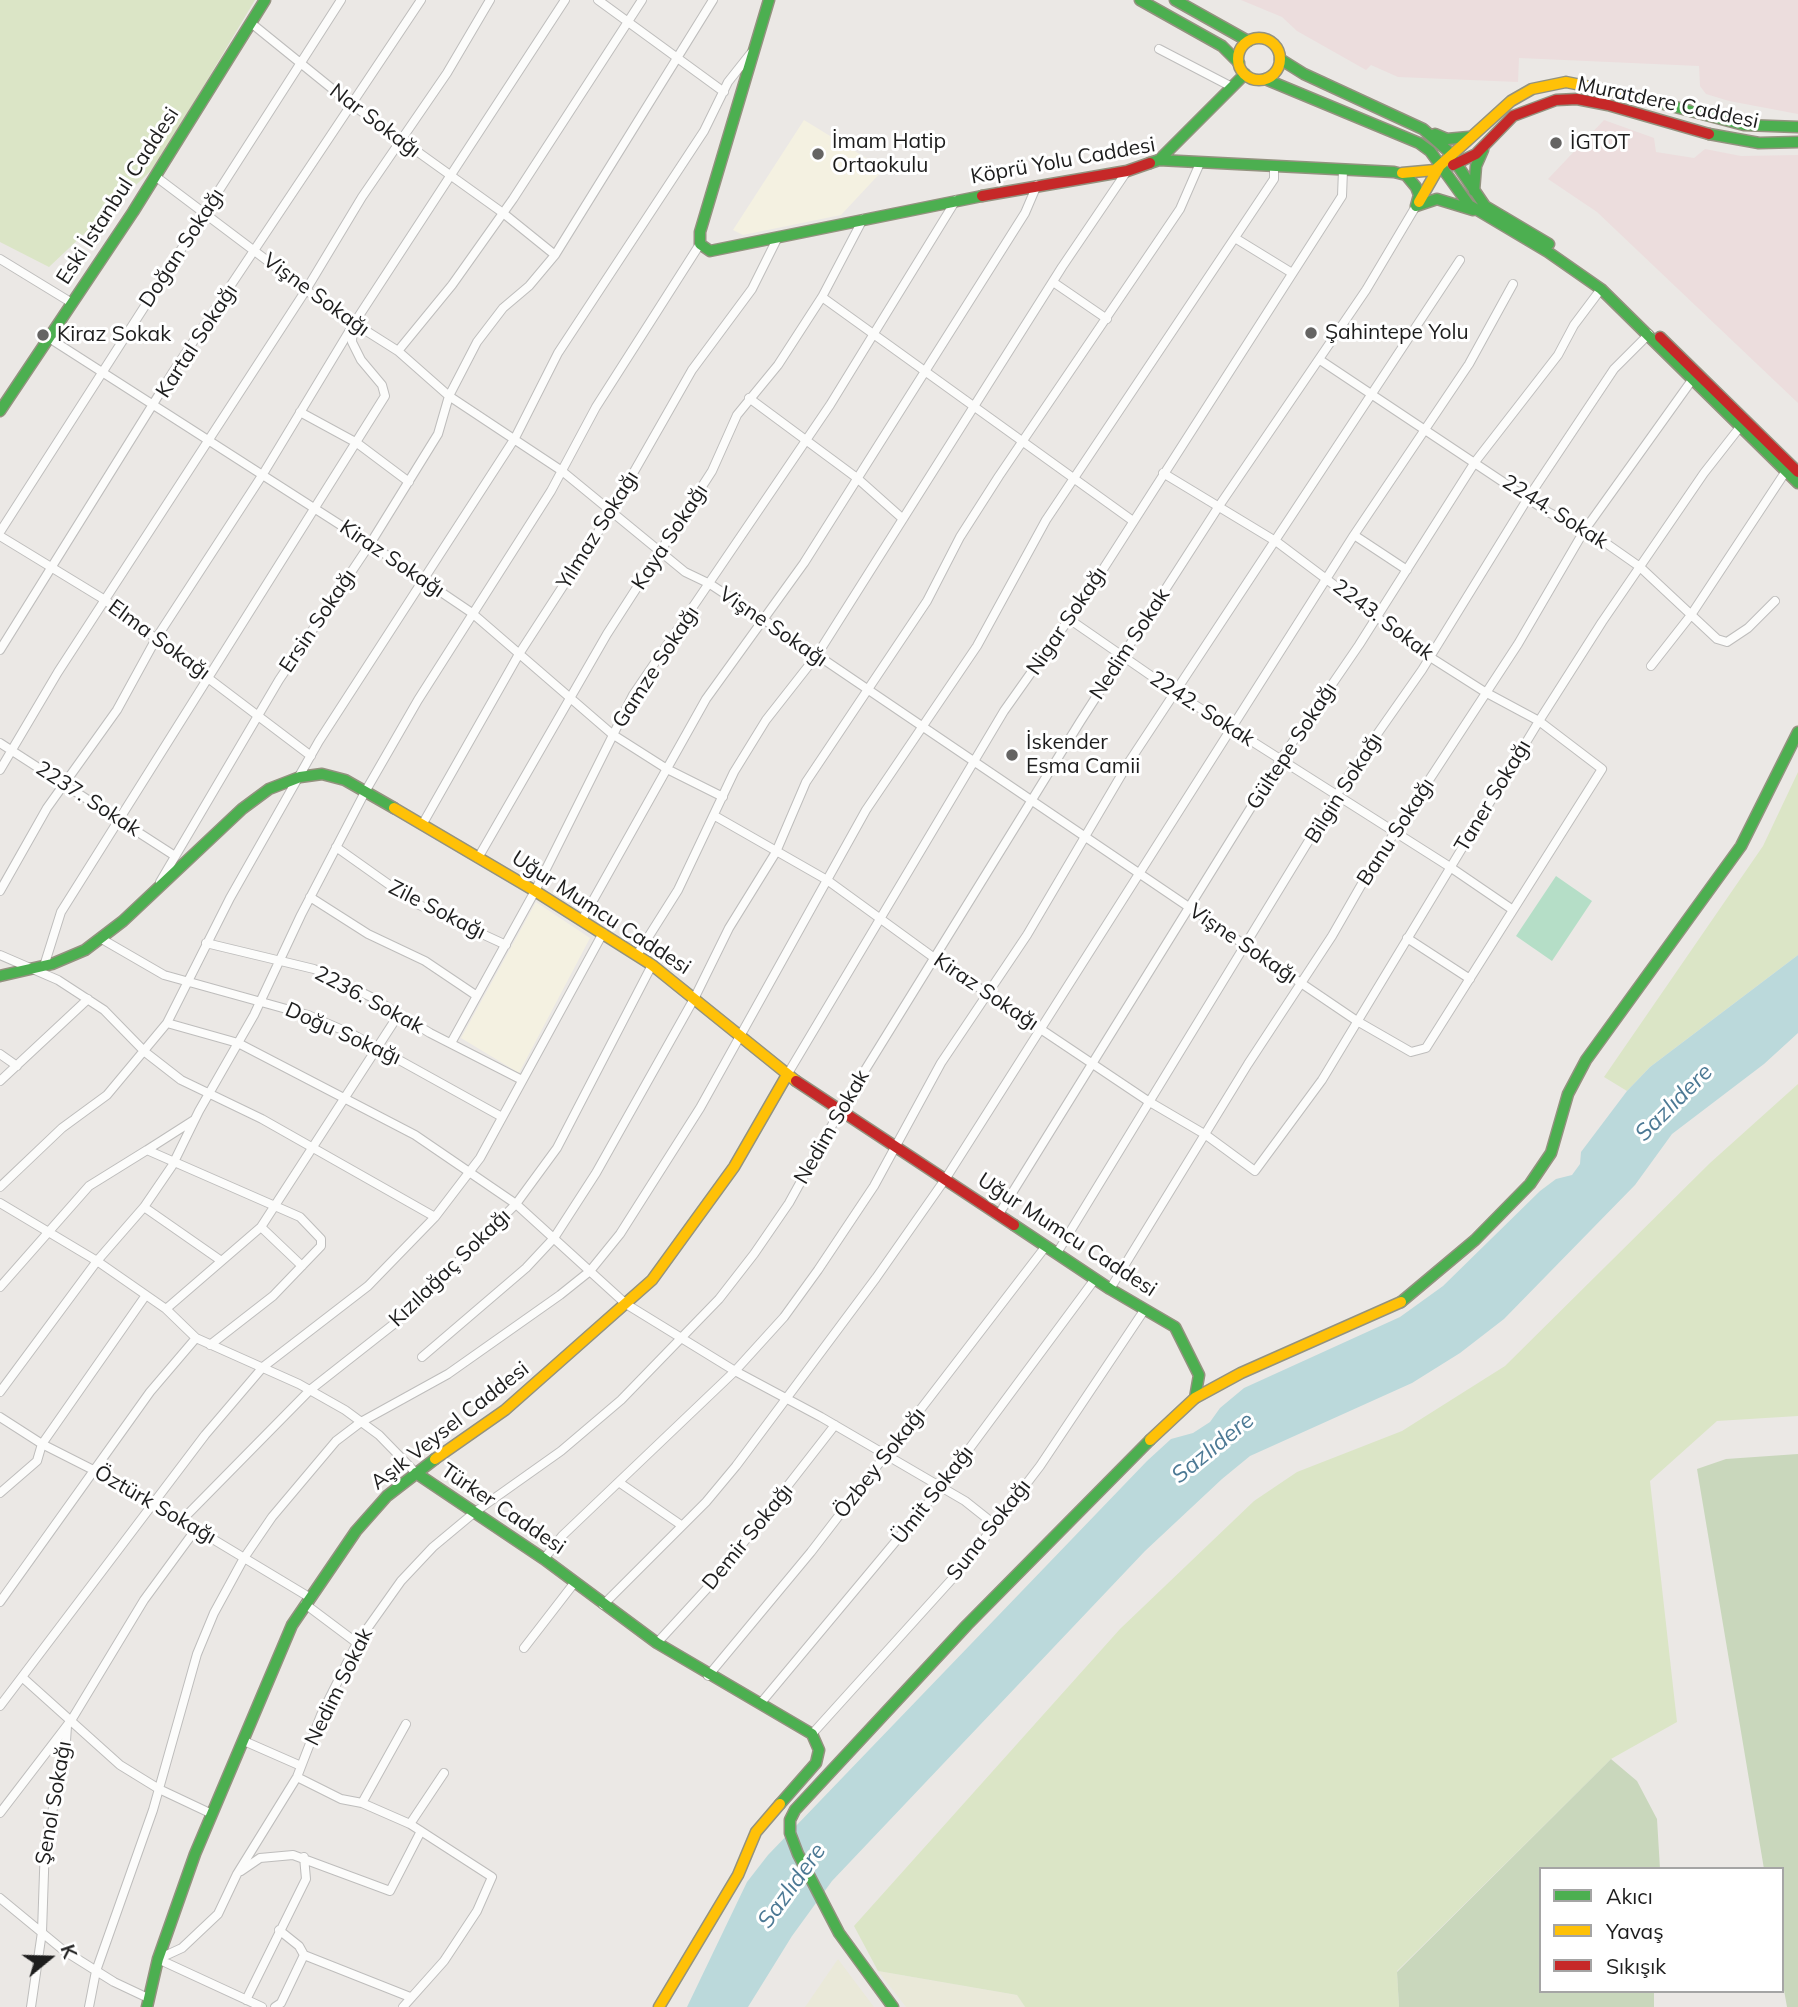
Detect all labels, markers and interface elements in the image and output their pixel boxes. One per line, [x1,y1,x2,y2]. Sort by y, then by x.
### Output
street label: Muratdere Caddesi [1575,71,1761,135]
street label: Nar Sokağı [325,79,425,163]
street label: Eski İstanbul Caddesi [51,103,185,289]
place label: İmam Hatip Ortaokulu [832,129,946,179]
place label: İGTOT [1570,130,1630,156]
street label: Köprü Yolu Caddesi [969,132,1157,190]
marker: İGTOT [1548,135,1564,151]
marker: İmam Hatip Ortaokulu [810,146,826,162]
street label: Doğan Sokağı [134,184,230,312]
street label: Vişne Sokağı [258,248,374,342]
street label: Kartal Sokağı [151,279,243,403]
place label: Şahintepe Yolu [1325,320,1469,346]
place label: Kiraz Sokak [57,322,171,348]
marker: Şahintepe Yolu [1303,325,1319,341]
marker: Kiraz Sokak [35,327,51,343]
street label: Yılmaz Sokağı [552,466,644,594]
street label: 2244. Sokak [1497,470,1613,554]
street label: Kaya Sokağı [627,479,713,595]
street label: Kiraz Sokağı [335,515,449,603]
street label: Nigar Sokağı [1022,562,1112,680]
street label: Ersin Sokağı [274,565,362,677]
street label: 2243. Sokak [1328,574,1438,666]
street label: Vişne Sokağı [714,582,832,672]
street label: Nedim Sokak [1085,584,1175,704]
street label: Elma Sokağı [103,595,215,685]
street label: Gamze Sokağı [607,601,705,733]
street label: 2242. Sokak [1145,666,1259,752]
street label: Gültepe Sokağı [1241,678,1343,814]
street label: Bilgin Sokağı [1300,728,1388,848]
place label: İskender Esma Camii [1026,730,1140,780]
street label: Taner Sokağı [1450,735,1536,857]
marker: İskender Esma Camii [1004,747,1020,763]
street label: 2237. Sokak [31,756,145,842]
street label: Banu Sokağı [1352,774,1440,890]
street label: Uğur Mumcu Caddesi [507,846,695,980]
street label: Zile Sokağı [384,875,490,945]
street label: Vişne Sokağı [1184,899,1302,989]
street label: Kiraz Sokağı [929,948,1043,1036]
street label: 2236. Sokak [310,961,428,1039]
street label: Doğu Sokağı [281,997,405,1071]
water label: Sazlıdere [1630,1059,1718,1147]
street label: Nedim Sokak [789,1065,875,1189]
street label: Uğur Mumcu Caddesi [973,1168,1161,1302]
street label: Kızılağaç Sokağı [384,1204,516,1332]
street label: Aşık Veysel Caddesi [366,1356,534,1496]
street label: Özbey Sokağı [829,1403,931,1523]
water label: Sazlıdere [1166,1406,1260,1490]
street label: Ümit Sokağı [887,1441,979,1549]
street label: Türker Caddesi [436,1458,570,1560]
street label: Öztürk Sokağı [90,1460,220,1550]
street label: Suna Sokağı [942,1474,1036,1586]
street label: Demir Sokağı [697,1479,799,1595]
street label: Nedim Sokak [300,1624,378,1750]
street label: Şenol Sokağı [31,1739,77,1867]
water label: Sazlıdere [752,1838,832,1934]
legend [1539,1867,1784,1993]
text: Akıcı [1606,1883,1653,1909]
text: Yavaş [1606,1918,1664,1944]
north arrow [14,1923,84,1993]
text: K [55,1941,82,1961]
text: Sıkışık [1606,1953,1666,1979]

